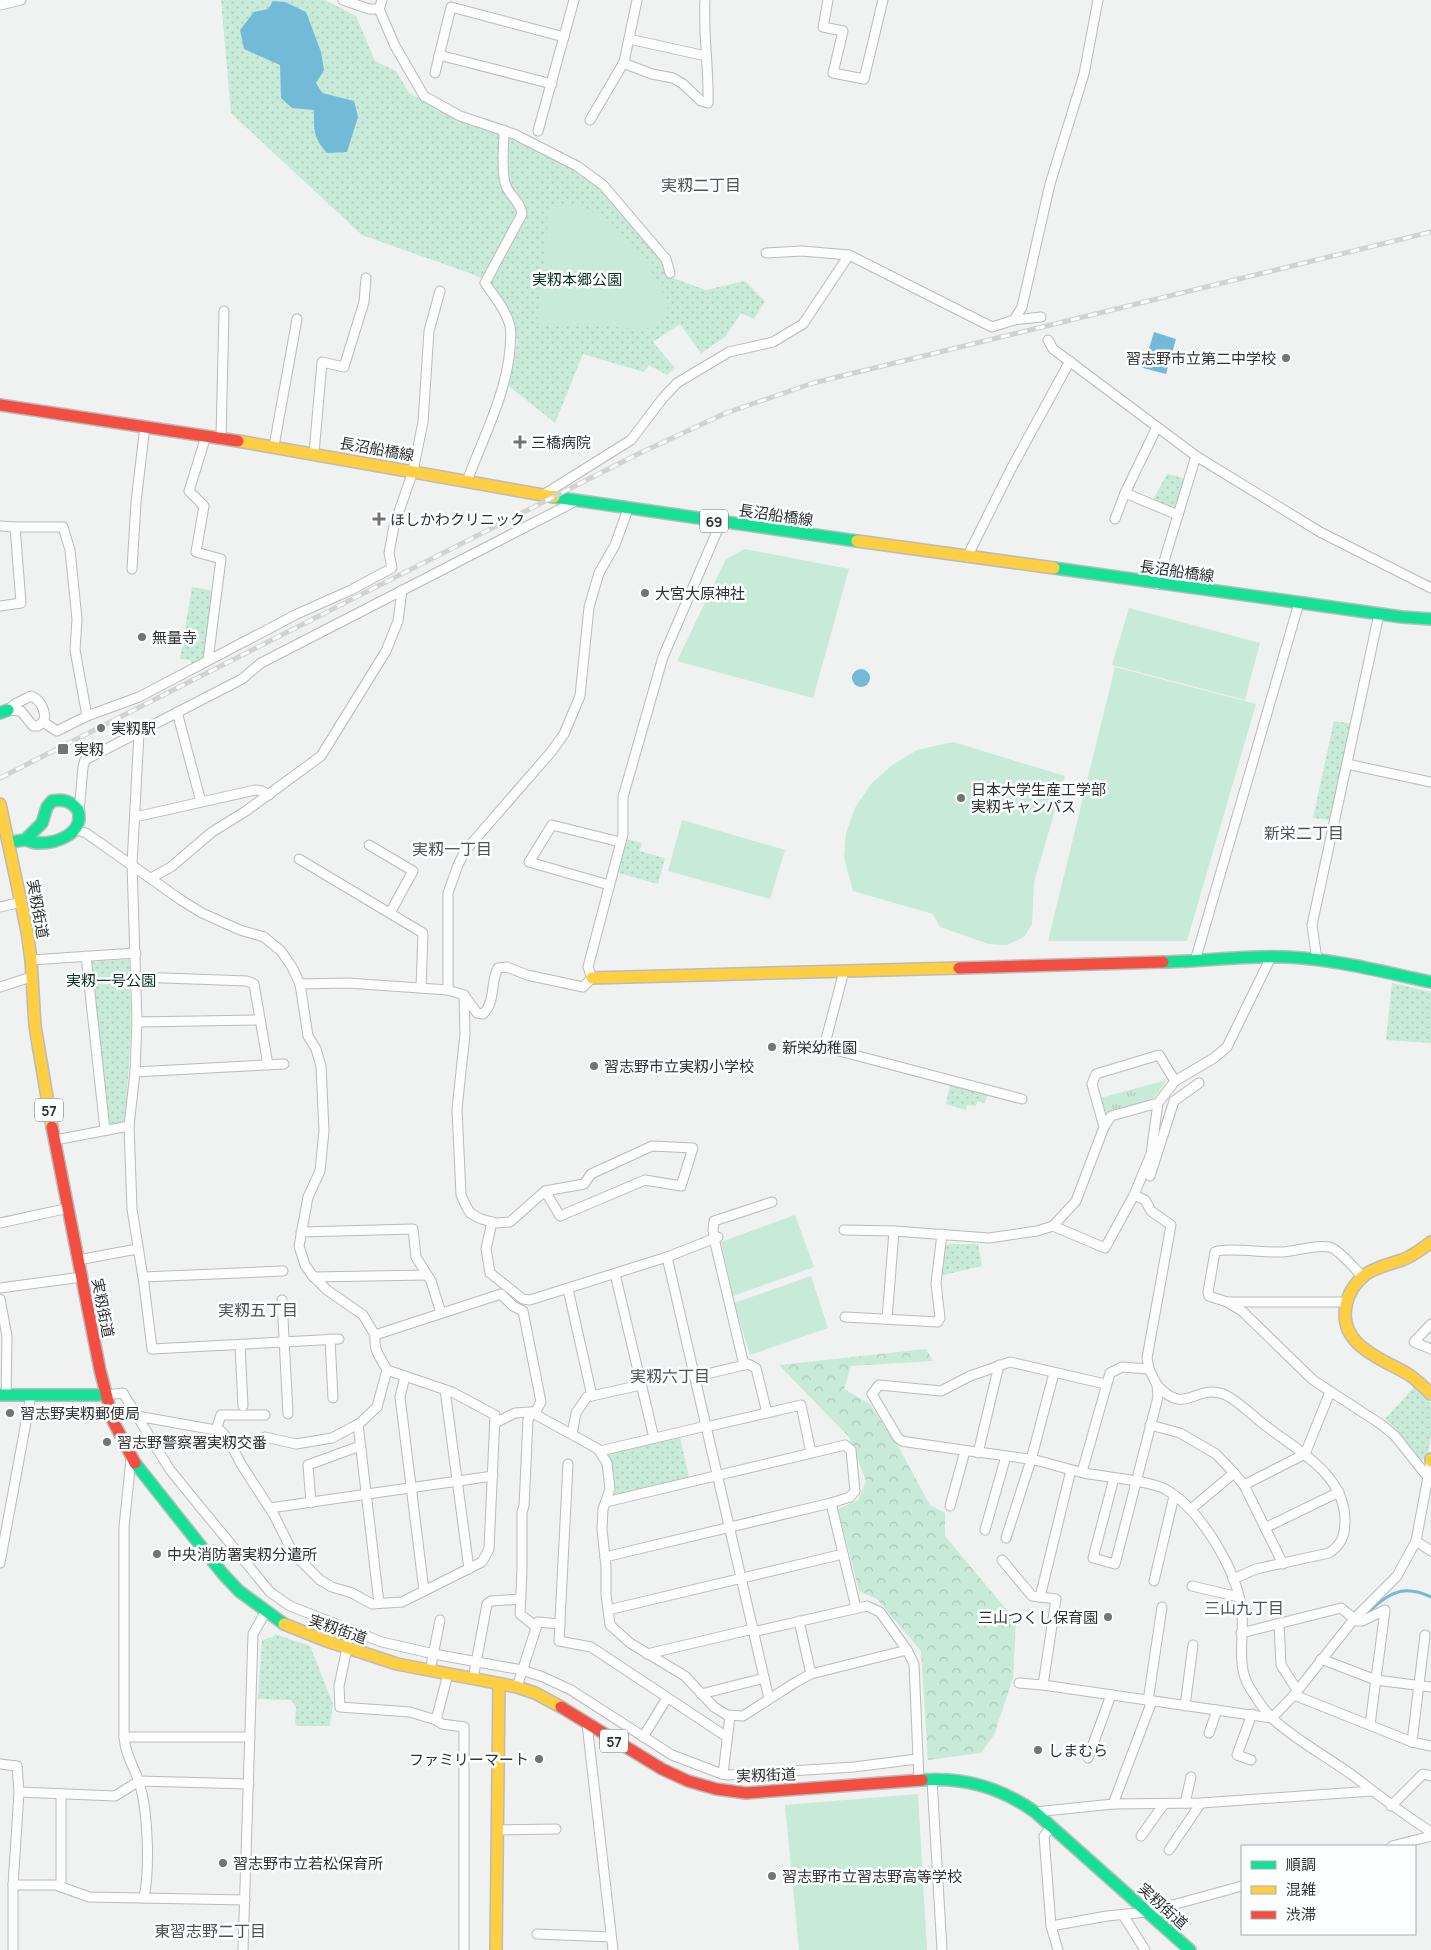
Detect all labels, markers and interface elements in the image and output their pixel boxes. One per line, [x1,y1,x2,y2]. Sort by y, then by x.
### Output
district label: 実籾二丁目 [661,174,741,196]
park label: 実籾本郷公園 [532,269,622,290]
place label: 習志野市立第二中学校 [1126,348,1276,369]
marker: 習志野市立第二中学校 [1280,352,1292,364]
street label: 長沼船橋線 [338,432,416,466]
place label: 三橋病院 [531,432,591,453]
marker: 三橋病院 [513,435,527,449]
street label: 長沼船橋線 [737,499,815,531]
place label: ほしかわクリニック [390,509,525,530]
road number: 69 [700,510,728,532]
marker: ほしかわクリニック [372,512,386,526]
street label: 長沼船橋線 [1138,555,1216,587]
place label: 大宮大原神社 [655,583,745,604]
marker: 大宮大原神社 [639,587,651,599]
place label: 無量寺 [152,627,197,648]
marker: 無量寺 [136,631,148,643]
place label: 実籾駅 [111,718,156,739]
marker: 実籾駅 [95,722,107,734]
place label: 実籾 [74,739,104,760]
marker: 実籾 [56,742,70,756]
place label: 日本大学生産工学部 実籾キャンパス [971,779,1106,817]
marker: 日本大学生産工学部 実籾キャンパス [955,792,967,804]
district label: 新栄二丁目 [1264,822,1344,844]
district label: 実籾一丁目 [412,838,492,860]
street label: 実籾街道 [22,878,54,940]
park label: 実籾一号公園 [66,970,156,991]
place label: 新栄幼稚園 [782,1037,857,1058]
marker: 新栄幼稚園 [766,1041,778,1053]
place label: 習志野市立実籾小学校 [604,1056,754,1077]
marker: 習志野市立実籾小学校 [588,1060,600,1072]
road number: 57 [35,1098,63,1122]
street label: 実籾街道 [87,1277,119,1339]
district label: 実籾五丁目 [218,1299,298,1321]
district label: 実籾六丁目 [630,1365,710,1387]
place label: 習志野実籾郵便局 [20,1403,140,1424]
marker: 習志野実籾郵便局 [4,1407,16,1419]
place label: 習志野警察署実籾交番 [117,1432,267,1453]
marker: 習志野警察署実籾交番 [101,1436,113,1448]
place label: 中央消防署実籾分遣所 [167,1544,317,1565]
marker: 中央消防署実籾分遣所 [151,1548,163,1560]
district label: 三山九丁目 [1204,1597,1284,1619]
place label: 三山つくし保育園 [978,1607,1098,1628]
street label: 実籾街道 [306,1609,370,1649]
marker: 三山つくし保育園 [1102,1611,1114,1623]
road number: 57 [600,1730,628,1752]
place label: しまむら [1048,1740,1108,1761]
marker: しまむら [1032,1744,1044,1756]
place label: ファミリーマート [409,1749,529,1770]
marker: ファミリーマート [533,1753,545,1765]
street label: 実籾街道 [736,1763,796,1787]
legend [1241,1845,1416,1935]
place label: 習志野市立若松保育所 [233,1853,383,1874]
text: 順調 [1286,1854,1316,1875]
marker: 習志野市立若松保育所 [217,1857,229,1869]
place label: 習志野市立習志野高等学校 [782,1866,962,1887]
marker: 習志野市立習志野高等学校 [766,1870,778,1882]
street label: 実籾街道 [1134,1878,1192,1934]
text: 混雑 [1286,1879,1316,1900]
text: 渋滞 [1286,1904,1316,1925]
district label: 東習志野二丁目 [154,1920,266,1942]

